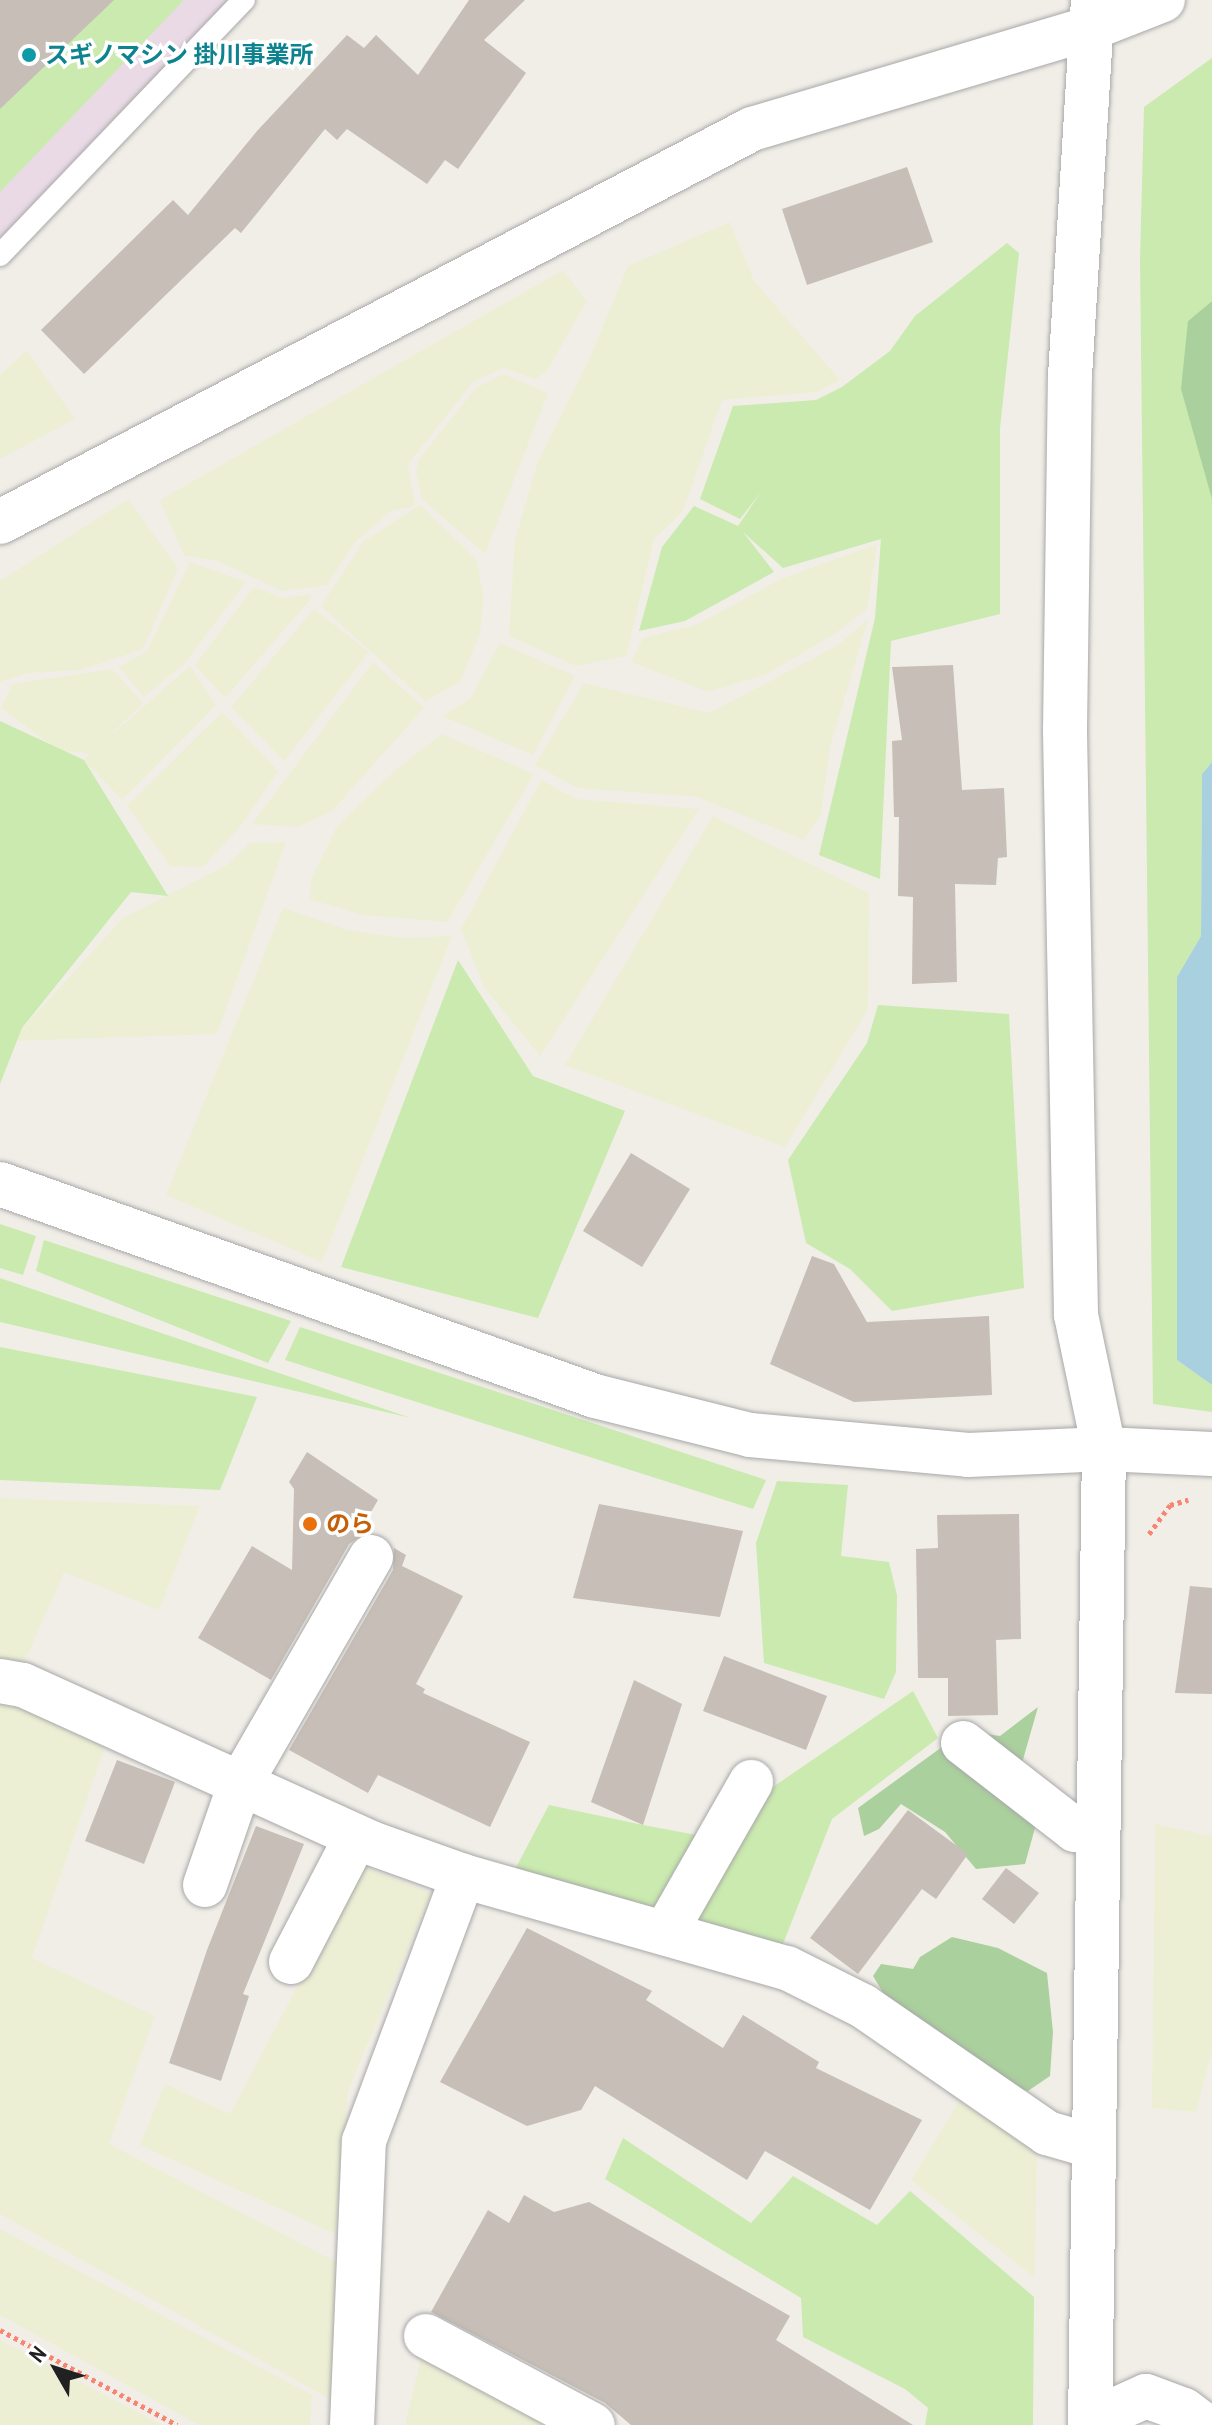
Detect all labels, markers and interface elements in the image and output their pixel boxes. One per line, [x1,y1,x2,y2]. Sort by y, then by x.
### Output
place label: スギノマシン 掛川事業所 [45,41,314,69]
marker: スギノマシン 掛川事業所 [20,46,38,64]
place label: のら [326,1510,374,1538]
marker: のら [301,1515,319,1533]
north arrow [16,2329,96,2409]
text: N [22,2339,53,2368]

